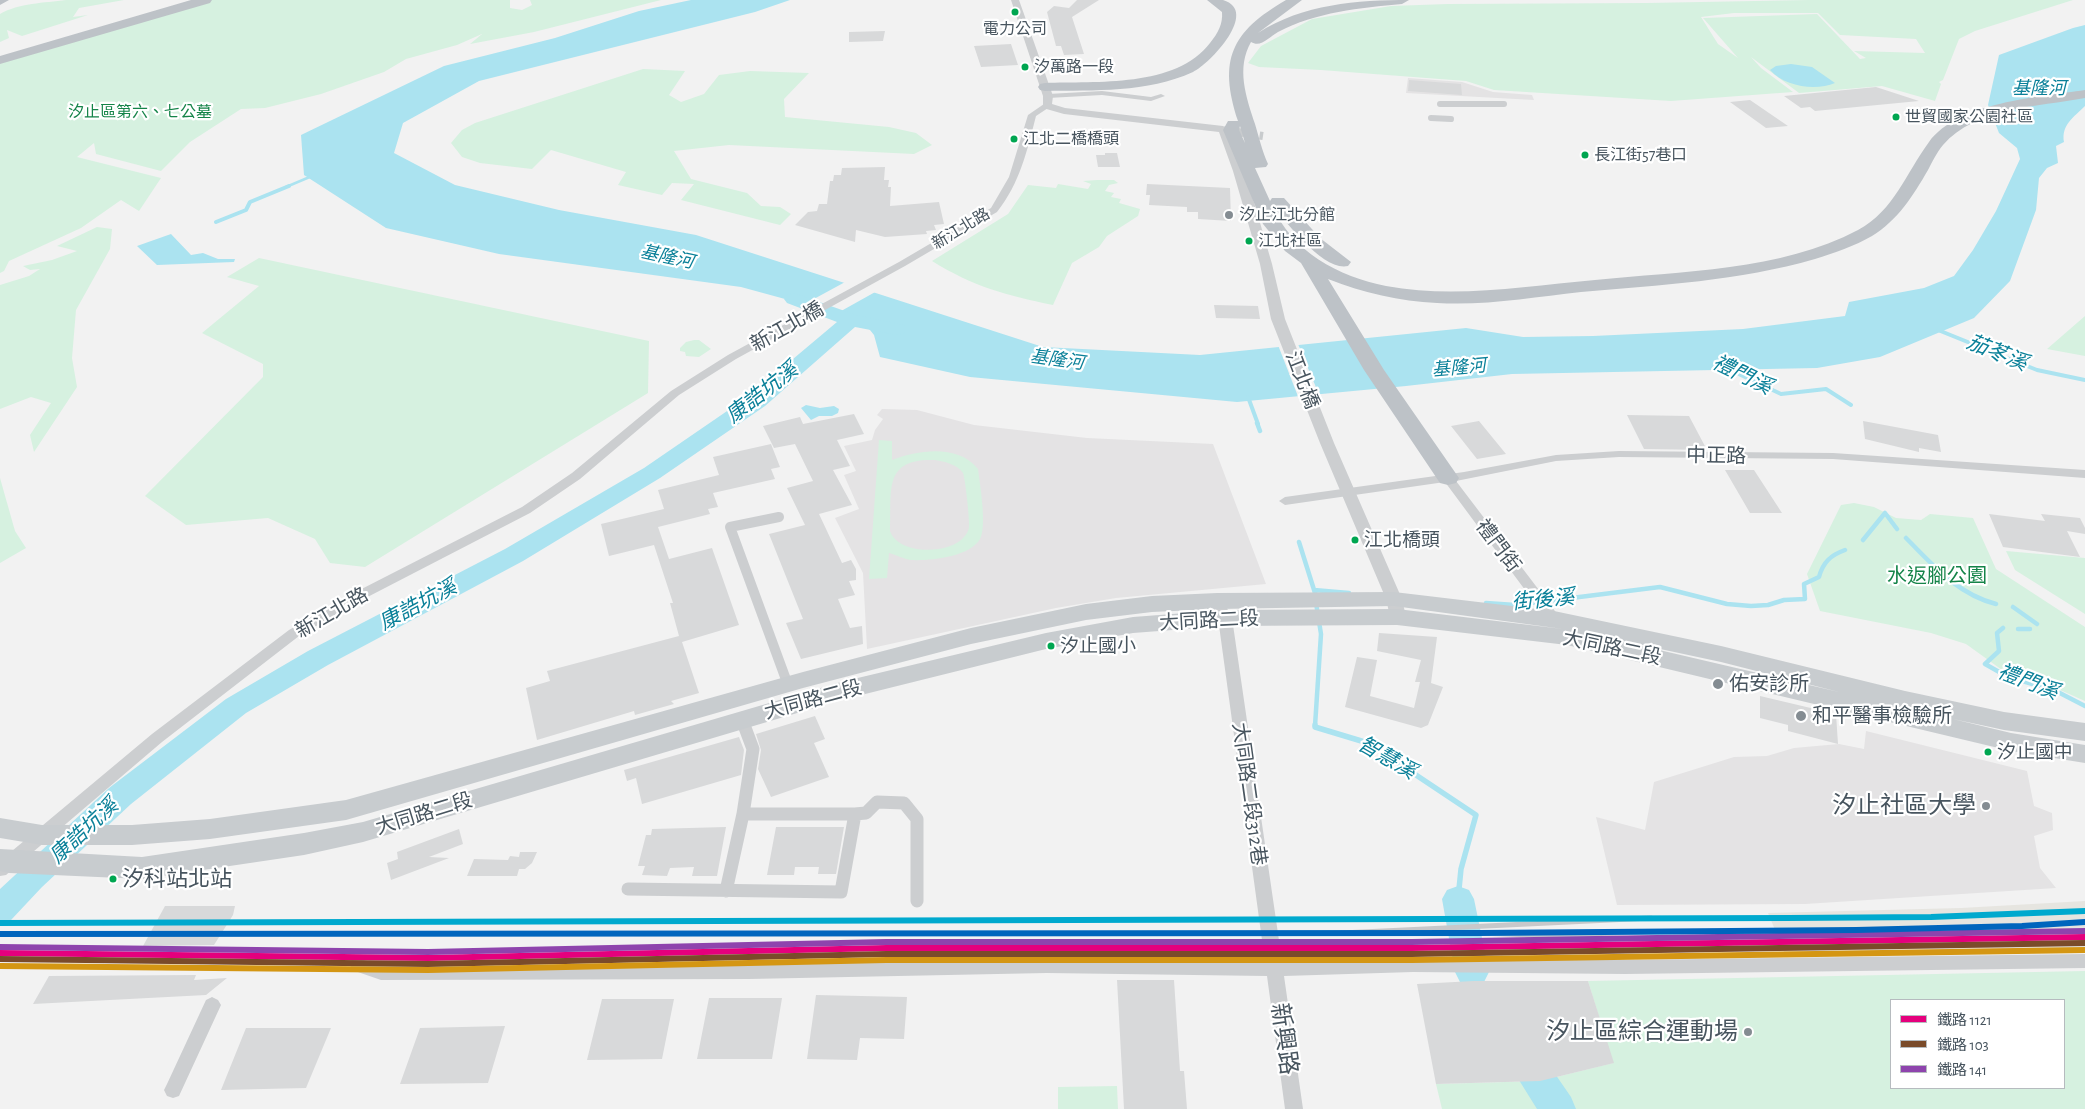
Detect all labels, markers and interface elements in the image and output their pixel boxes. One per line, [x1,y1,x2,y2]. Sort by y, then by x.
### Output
marker: 電力公司 [1010,7,1020,17]
place label: 電力公司 [983,19,1047,39]
place label: 汐萬路一段 [1034,57,1114,77]
marker: 汐萬路一段 [1020,62,1030,72]
water label: 基隆河 [2012,78,2066,100]
park label: 汐止區第六、七公墓 [68,102,212,122]
place label: 世貿國家公園社區 [1905,107,2033,127]
marker: 世貿國家公園社區 [1891,112,1901,122]
place label: 江北二橋橋頭 [1023,129,1119,149]
marker: 江北二橋橋頭 [1009,134,1019,144]
place label: 長江街57巷口 [1594,145,1687,165]
marker: 長江街57巷口 [1580,150,1590,160]
street label: 新江北路 [929,204,993,254]
place label: 汐止江北分館 [1239,205,1335,225]
marker: 汐止江北分館 [1223,209,1235,221]
place label: 江北社區 [1258,231,1322,251]
marker: 江北社區 [1244,236,1254,246]
water label: 基隆河 [638,241,696,273]
street label: 新江北橋 [746,297,828,357]
water label: 茄苳溪 [1963,330,2031,376]
water label: 基隆河 [1029,346,1085,374]
street label: 江北橋 [1280,348,1324,412]
water label: 禮門溪 [1708,350,1776,400]
water label: 基隆河 [1431,355,1487,381]
water label: 康誥坑溪 [721,357,803,429]
street label: 中正路 [1686,443,1746,469]
street label: 禮門街 [1470,515,1526,577]
place label: 江北橋頭 [1364,529,1440,551]
marker: 江北橋頭 [1350,535,1360,545]
park label: 水返腳公園 [1887,564,1987,588]
water label: 康誥坑溪 [375,574,461,636]
street label: 新江北路 [291,583,373,643]
water label: 街後溪 [1511,585,1575,615]
street label: 大同路二段 [1158,606,1260,636]
street label: 大同路二段 [1561,626,1663,670]
place label: 汐止國小 [1060,635,1136,657]
marker: 汐止國小 [1046,641,1056,651]
water label: 禮門溪 [1994,659,2062,705]
place label: 佑安診所 [1729,672,1809,696]
street label: 大同路二段 [762,675,864,725]
marker: 佑安診所 [1711,677,1725,691]
place label: 和平醫事檢驗所 [1812,704,1952,728]
marker: 和平醫事檢驗所 [1794,709,1808,723]
street label: 大同路二段312巷 [1227,721,1271,867]
water label: 智慧溪 [1353,731,1421,785]
place label: 汐止國中 [1997,741,2073,763]
marker: 汐止國中 [1983,747,1993,757]
street label: 大同路二段 [373,788,475,840]
place label: 汐止社區大學 [1832,792,1976,820]
water label: 康誥坑溪 [45,793,123,869]
marker: 汐止社區大學 [1980,800,1992,812]
place label: 汐科站北站 [122,866,232,892]
marker: 汐科站北站 [108,874,118,884]
legend [1890,999,2065,1089]
street label: 新興路 [1265,1001,1303,1077]
text: 鐵路 1121 [1937,1013,1992,1028]
place label: 汐止區綜合運動場 [1546,1018,1738,1046]
marker: 汐止區綜合運動場 [1742,1026,1754,1038]
text: 鐵路 103 [1937,1038,1989,1053]
text: 鐵路 141 [1937,1063,1987,1078]

